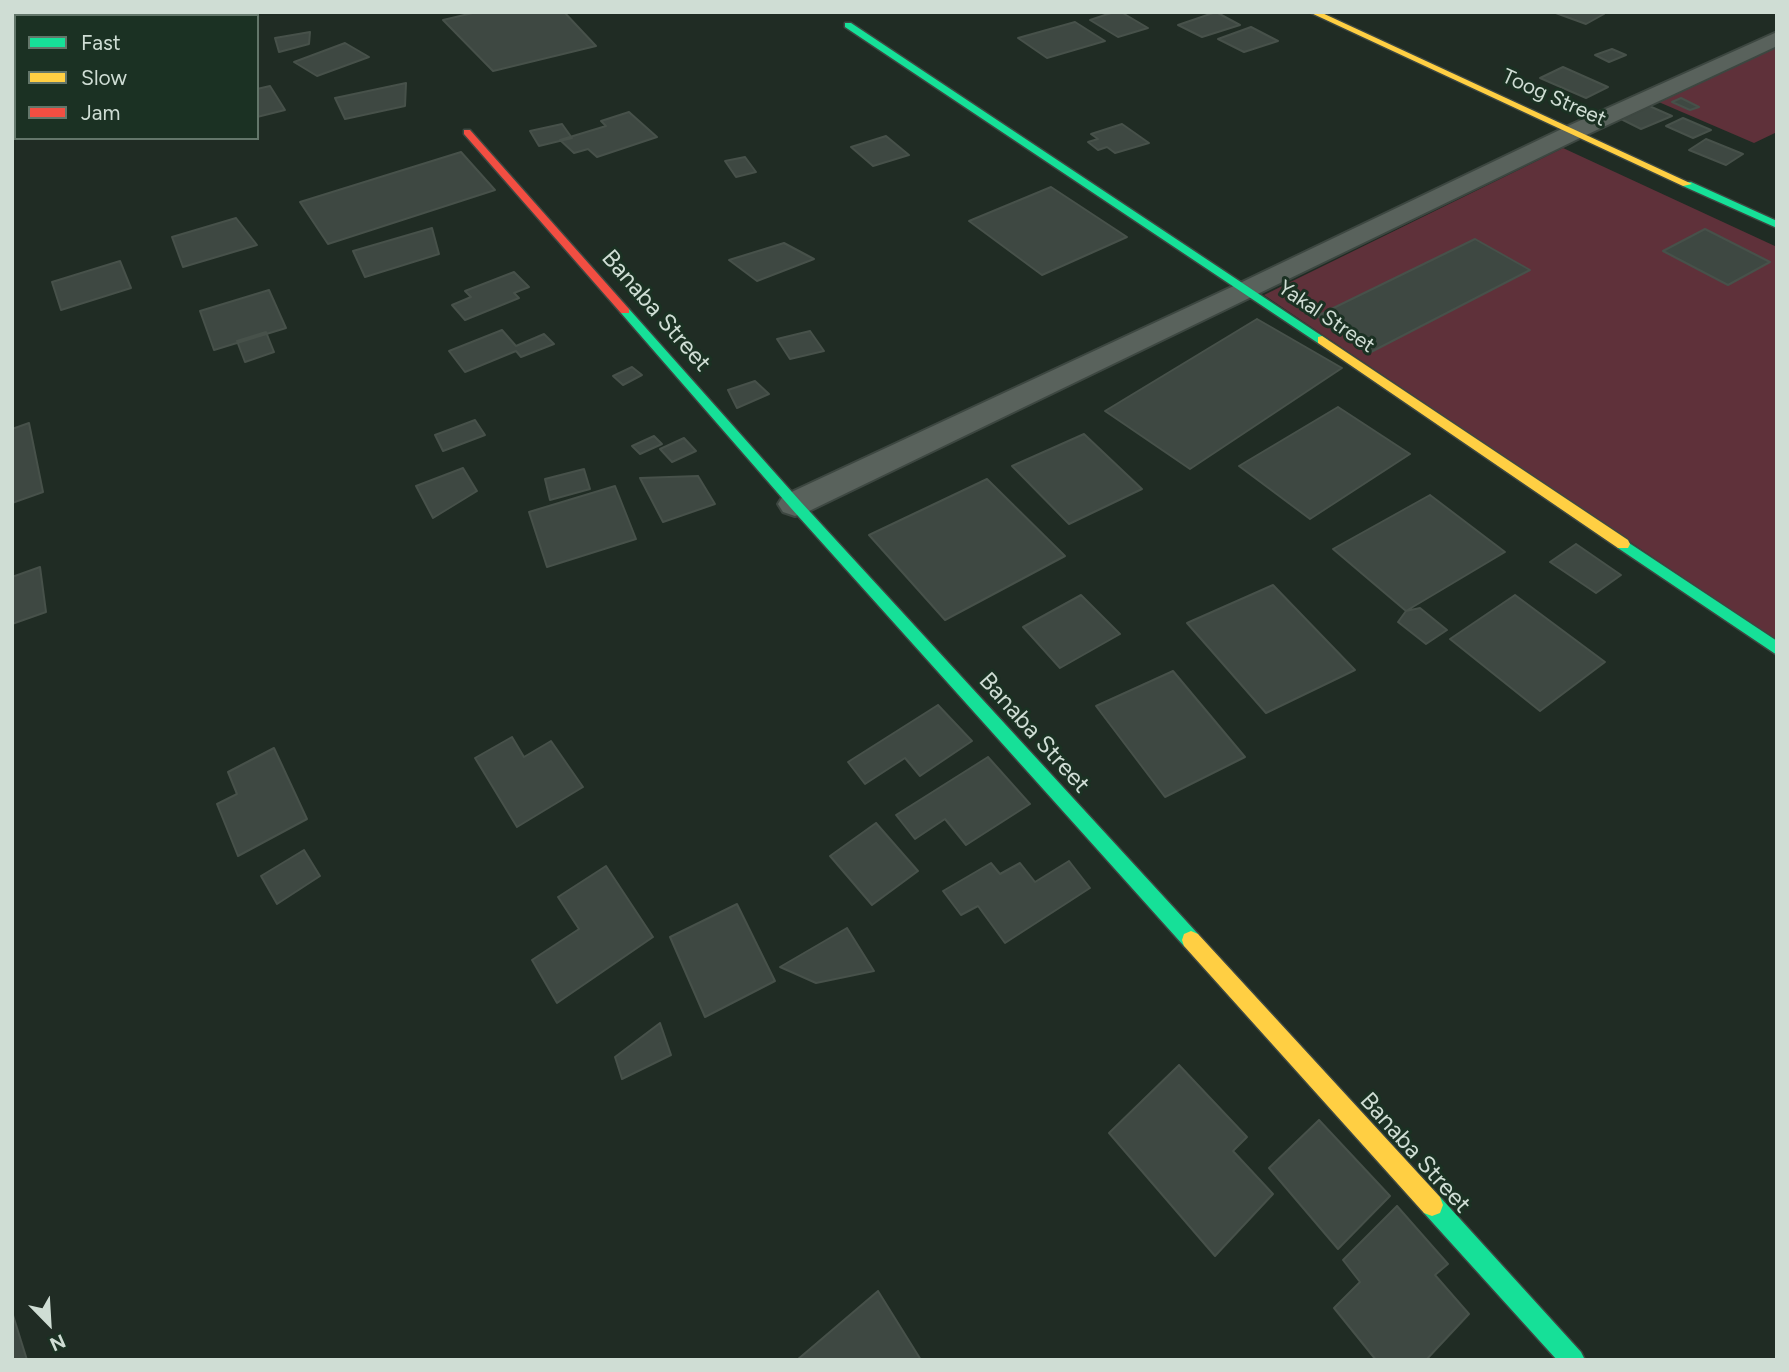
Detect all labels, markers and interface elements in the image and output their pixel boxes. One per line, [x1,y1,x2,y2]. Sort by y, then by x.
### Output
legend [14,14,259,140]
text: Fast [81,30,121,55]
street label: Toog Street [1498,64,1610,132]
text: Slow [81,65,127,90]
text: Jam [81,100,120,125]
street label: Banaba Street [595,244,717,378]
street label: Yakal Street [1273,275,1379,359]
street label: Banaba Street [972,667,1096,799]
street label: Banaba Street [1353,1087,1477,1219]
north arrow [14,1288,84,1358]
text: N [46,1329,69,1356]

